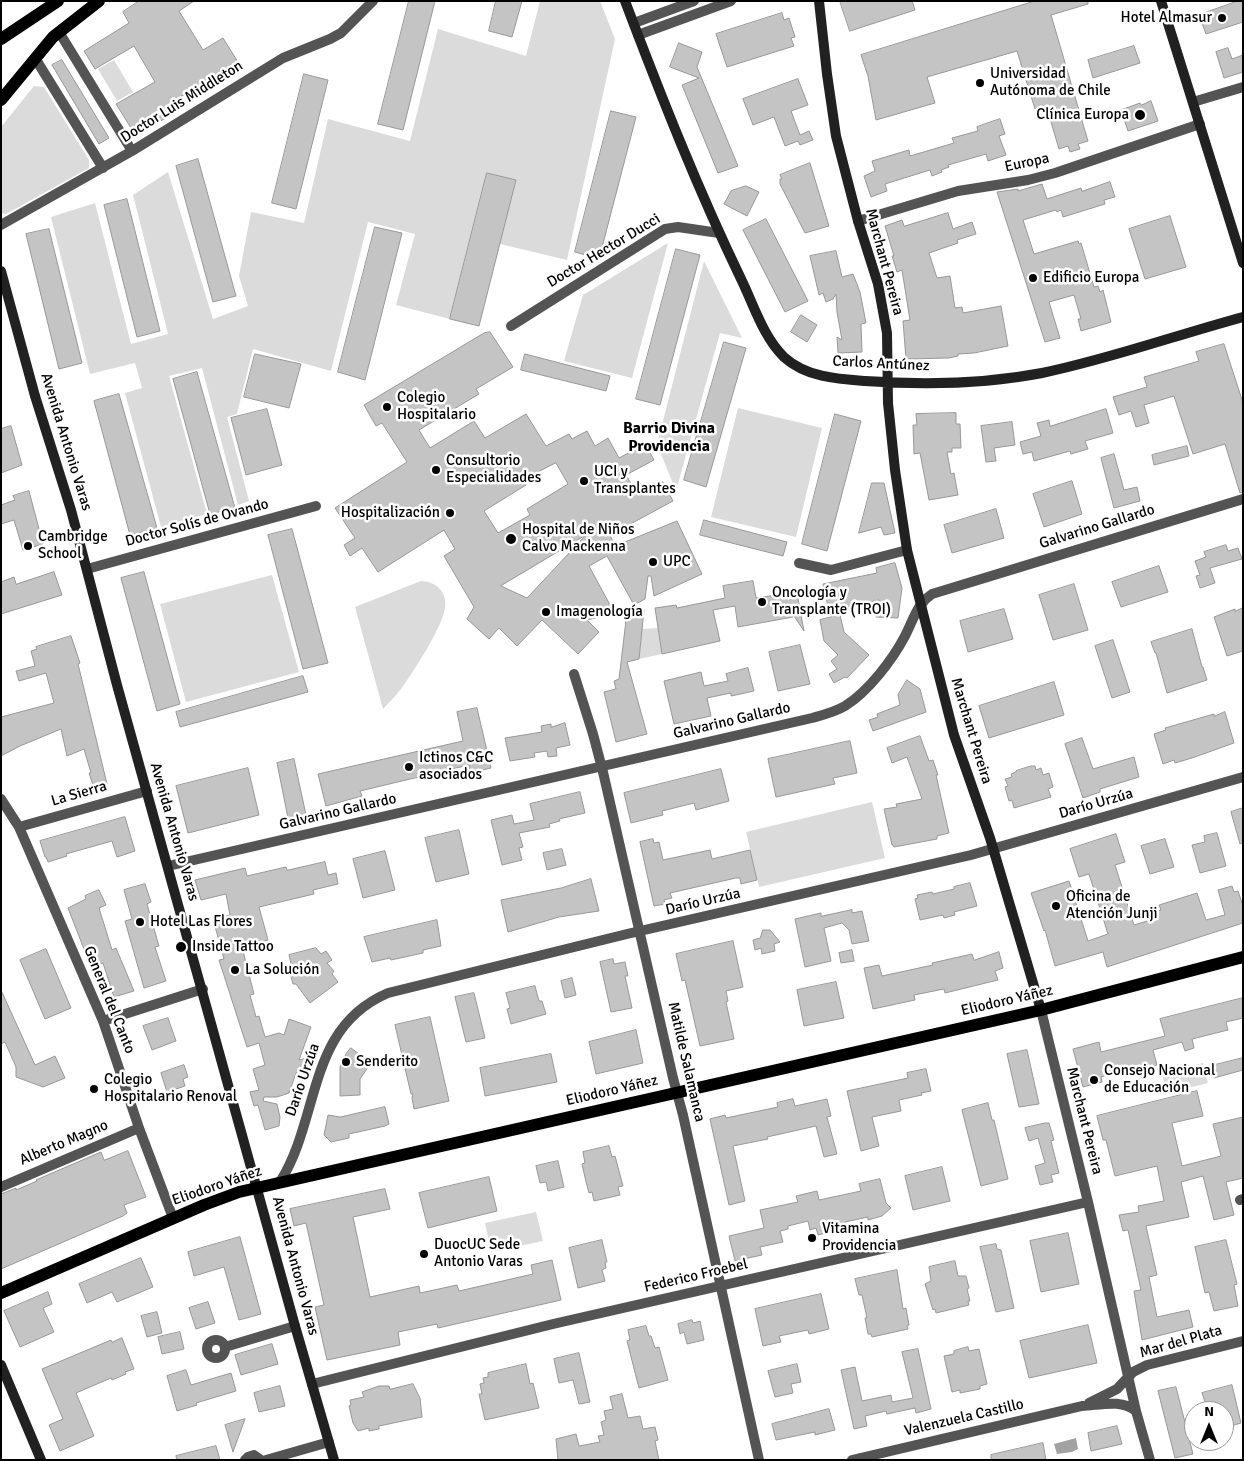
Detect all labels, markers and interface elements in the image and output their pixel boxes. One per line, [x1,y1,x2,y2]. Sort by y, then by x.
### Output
place label: Hotel Almasur [1121,9,1212,27]
marker: Hotel Almasur [1216,12,1228,24]
street label: Doctor Luis Middleton [118,57,246,147]
place label: Universidad Autónoma de Chile [990,65,1111,100]
marker: Universidad Autónoma de Chile [974,77,986,89]
place label: Clínica Europa [1036,106,1129,124]
marker: Clínica Europa [1133,108,1147,122]
street label: Europa [1003,150,1051,176]
street label: Marchant Pereira [861,207,907,317]
street label: Doctor Hector Ducci [544,210,664,292]
place label: Edificio Europa [1043,269,1139,287]
marker: Edificio Europa [1027,272,1039,284]
street label: Carlos Antúnez [832,352,930,376]
street label: Avenida Antonio Varas [36,371,96,513]
place label: Colegio Hospitalario [397,389,476,424]
marker: Colegio Hospitalario [381,401,393,413]
district label: Barrio Divina Providencia [623,419,715,457]
place label: Consultorio Especialidades [446,452,541,487]
place label: UCI y Transplantes [594,463,676,498]
marker: Consultorio Especialidades [430,464,442,476]
marker: UCI y Transplantes [578,475,590,487]
street label: Doctor Solís de Ovando [123,495,271,551]
street label: Galvarino Gallardo [1037,501,1157,553]
place label: Hospitalización [341,504,440,522]
marker: Hospitalización [444,507,456,519]
place label: Hospital de Niños Calvo Mackenna [522,521,635,556]
place label: Cambridge School [38,528,108,563]
marker: Hospital de Niños Calvo Mackenna [504,532,518,546]
marker: Cambridge School [22,540,34,552]
place label: UPC [663,553,691,571]
marker: UPC [647,556,659,568]
place label: Oncología y Transplante (TROI) [772,584,891,619]
marker: Oncología y Transplante (TROI) [756,596,768,608]
place label: Imagenología [556,603,643,621]
marker: Imagenología [540,606,552,618]
street label: Marchant Pereira [946,676,996,786]
street label: Galvarino Gallardo [672,699,792,743]
place label: Ictinos C&C asociados [419,749,493,784]
street label: Avenida Antonio Varas [146,761,202,903]
marker: Ictinos C&C asociados [403,761,415,773]
street label: La Sierra [49,777,109,811]
street label: Darío Urzúa [1057,785,1135,823]
street label: Galvarino Gallardo [278,790,398,834]
street label: Darío Urzúa [664,885,742,919]
place label: Oficina de Atención Junji [1066,888,1158,923]
marker: Oficina de Atención Junji [1050,900,1062,912]
place label: Hotel Las Flores [150,913,252,931]
marker: Hotel Las Flores [134,916,146,928]
place label: Inside Tattoo [192,938,274,956]
marker: Inside Tattoo [174,940,188,954]
street label: General del Canto [79,944,139,1056]
place label: La Solución [245,961,319,979]
marker: La Solución [229,964,241,976]
street label: Eliodoro Yáñez [959,982,1055,1020]
street label: Matilde Salamanca [663,1000,709,1124]
street label: Darío Urzúa [282,1041,324,1119]
place label: Senderito [356,1053,418,1071]
marker: Senderito [340,1056,352,1068]
place label: Consejo Nacional de Educación [1104,1062,1215,1097]
street label: Marchant Pereira [1062,1065,1106,1177]
place label: Colegio Hospitalario Renoval [104,1071,237,1106]
street label: Eliodoro Yáñez [564,1072,660,1110]
marker: Consejo Nacional de Educación [1088,1074,1100,1086]
marker: Colegio Hospitalario Renoval [88,1083,100,1095]
street label: Alberto Magno [17,1116,111,1170]
street label: Eliodoro Yáñez [170,1162,264,1210]
street label: Avenida Antonio Varas [268,1195,322,1337]
place label: Vitamina Providencia [822,1220,896,1255]
marker: Vitamina Providencia [806,1232,818,1244]
place label: DuocUC Sede Antonio Varas [434,1236,523,1271]
marker: DuocUC Sede Antonio Varas [418,1248,430,1260]
street label: Federico Froebel [642,1255,750,1297]
street label: Mar del Plata [1138,1322,1224,1362]
street label: Valenzuela Castillo [902,1395,1026,1441]
north arrow [1184,1401,1234,1451]
text: N [1204,1403,1214,1420]

